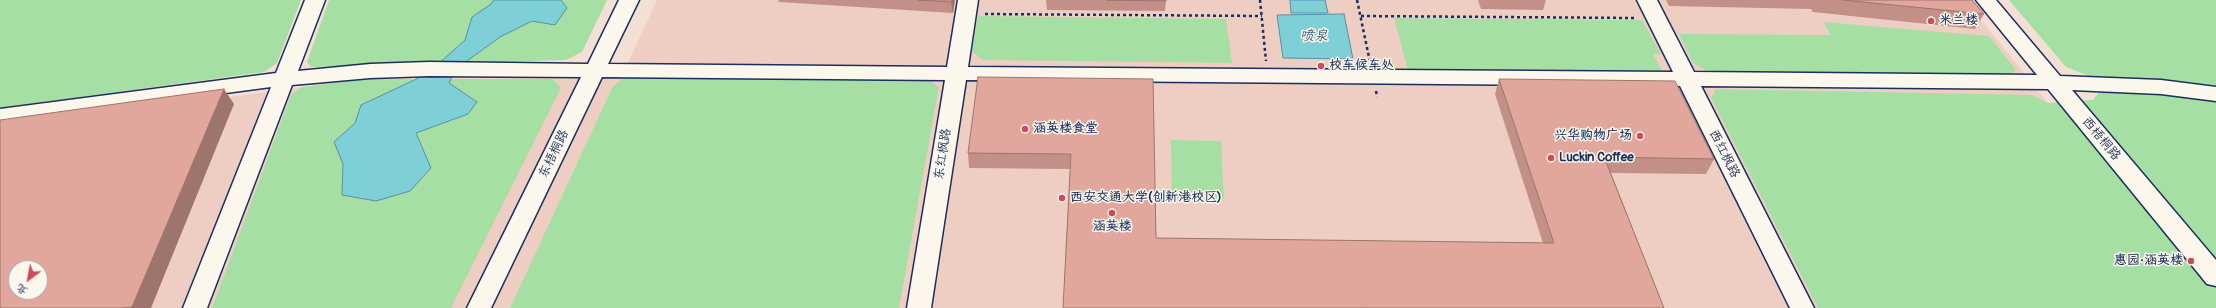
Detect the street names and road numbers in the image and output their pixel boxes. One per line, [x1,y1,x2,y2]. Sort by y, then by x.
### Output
street label: 西梧桐路 [2078,114,2124,164]
street label: 东梧桐路 [536,127,572,181]
street label: 东红枫路 [931,127,955,181]
street label: 西红枫路 [1705,127,1743,181]

